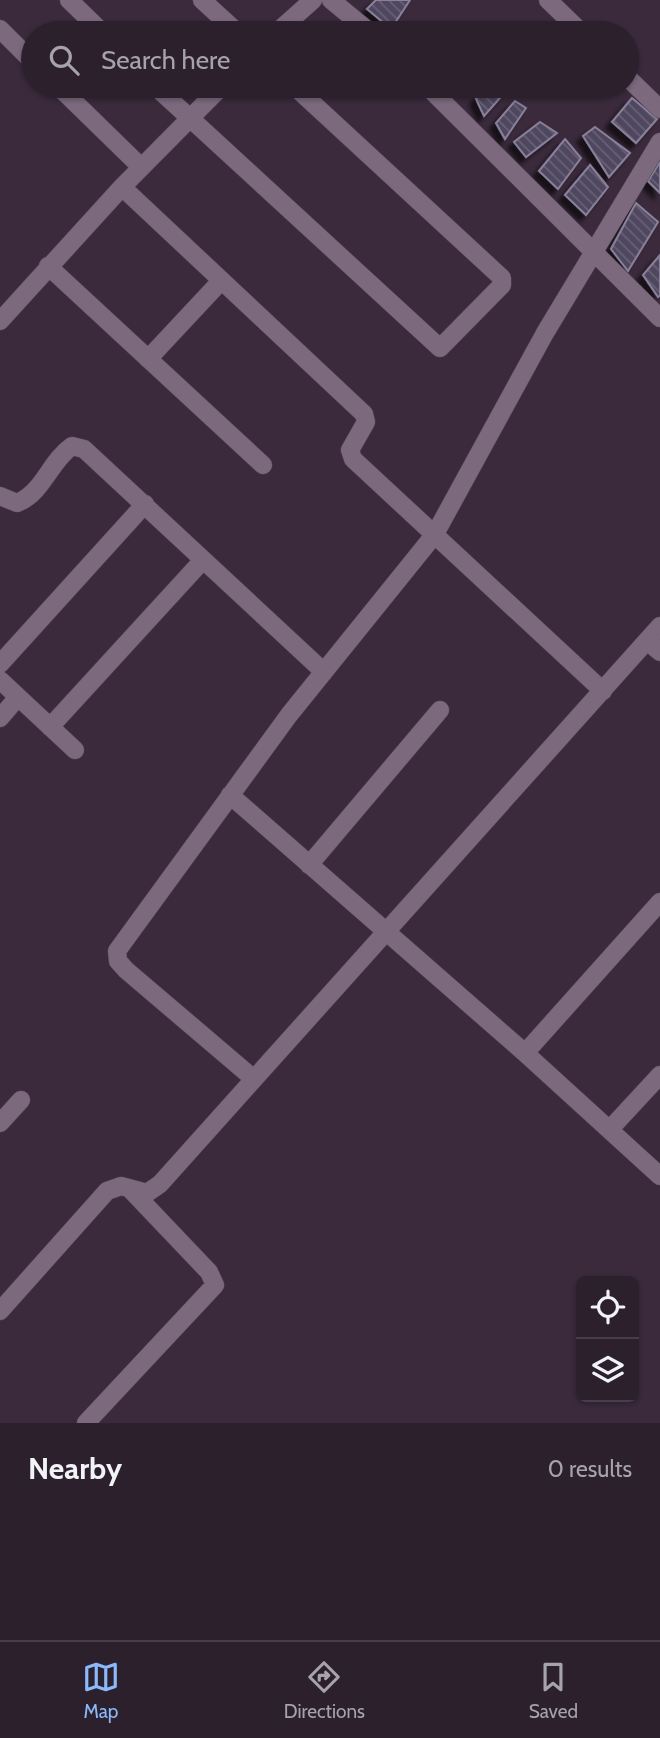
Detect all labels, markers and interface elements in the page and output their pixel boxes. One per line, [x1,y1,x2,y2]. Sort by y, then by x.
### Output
search box [21,21,639,98]
icon: search [45,41,83,79]
text: Search here [101,44,230,76]
map controls [576,1276,639,1402]
button: locate [576,1276,639,1339]
button: layers [576,1339,639,1402]
text: Nearby [28,1450,122,1487]
text: 0 results [548,1455,632,1483]
tab: Map [82,1658,120,1723]
tab: Directions [284,1658,365,1723]
tab: Saved [529,1658,578,1723]

